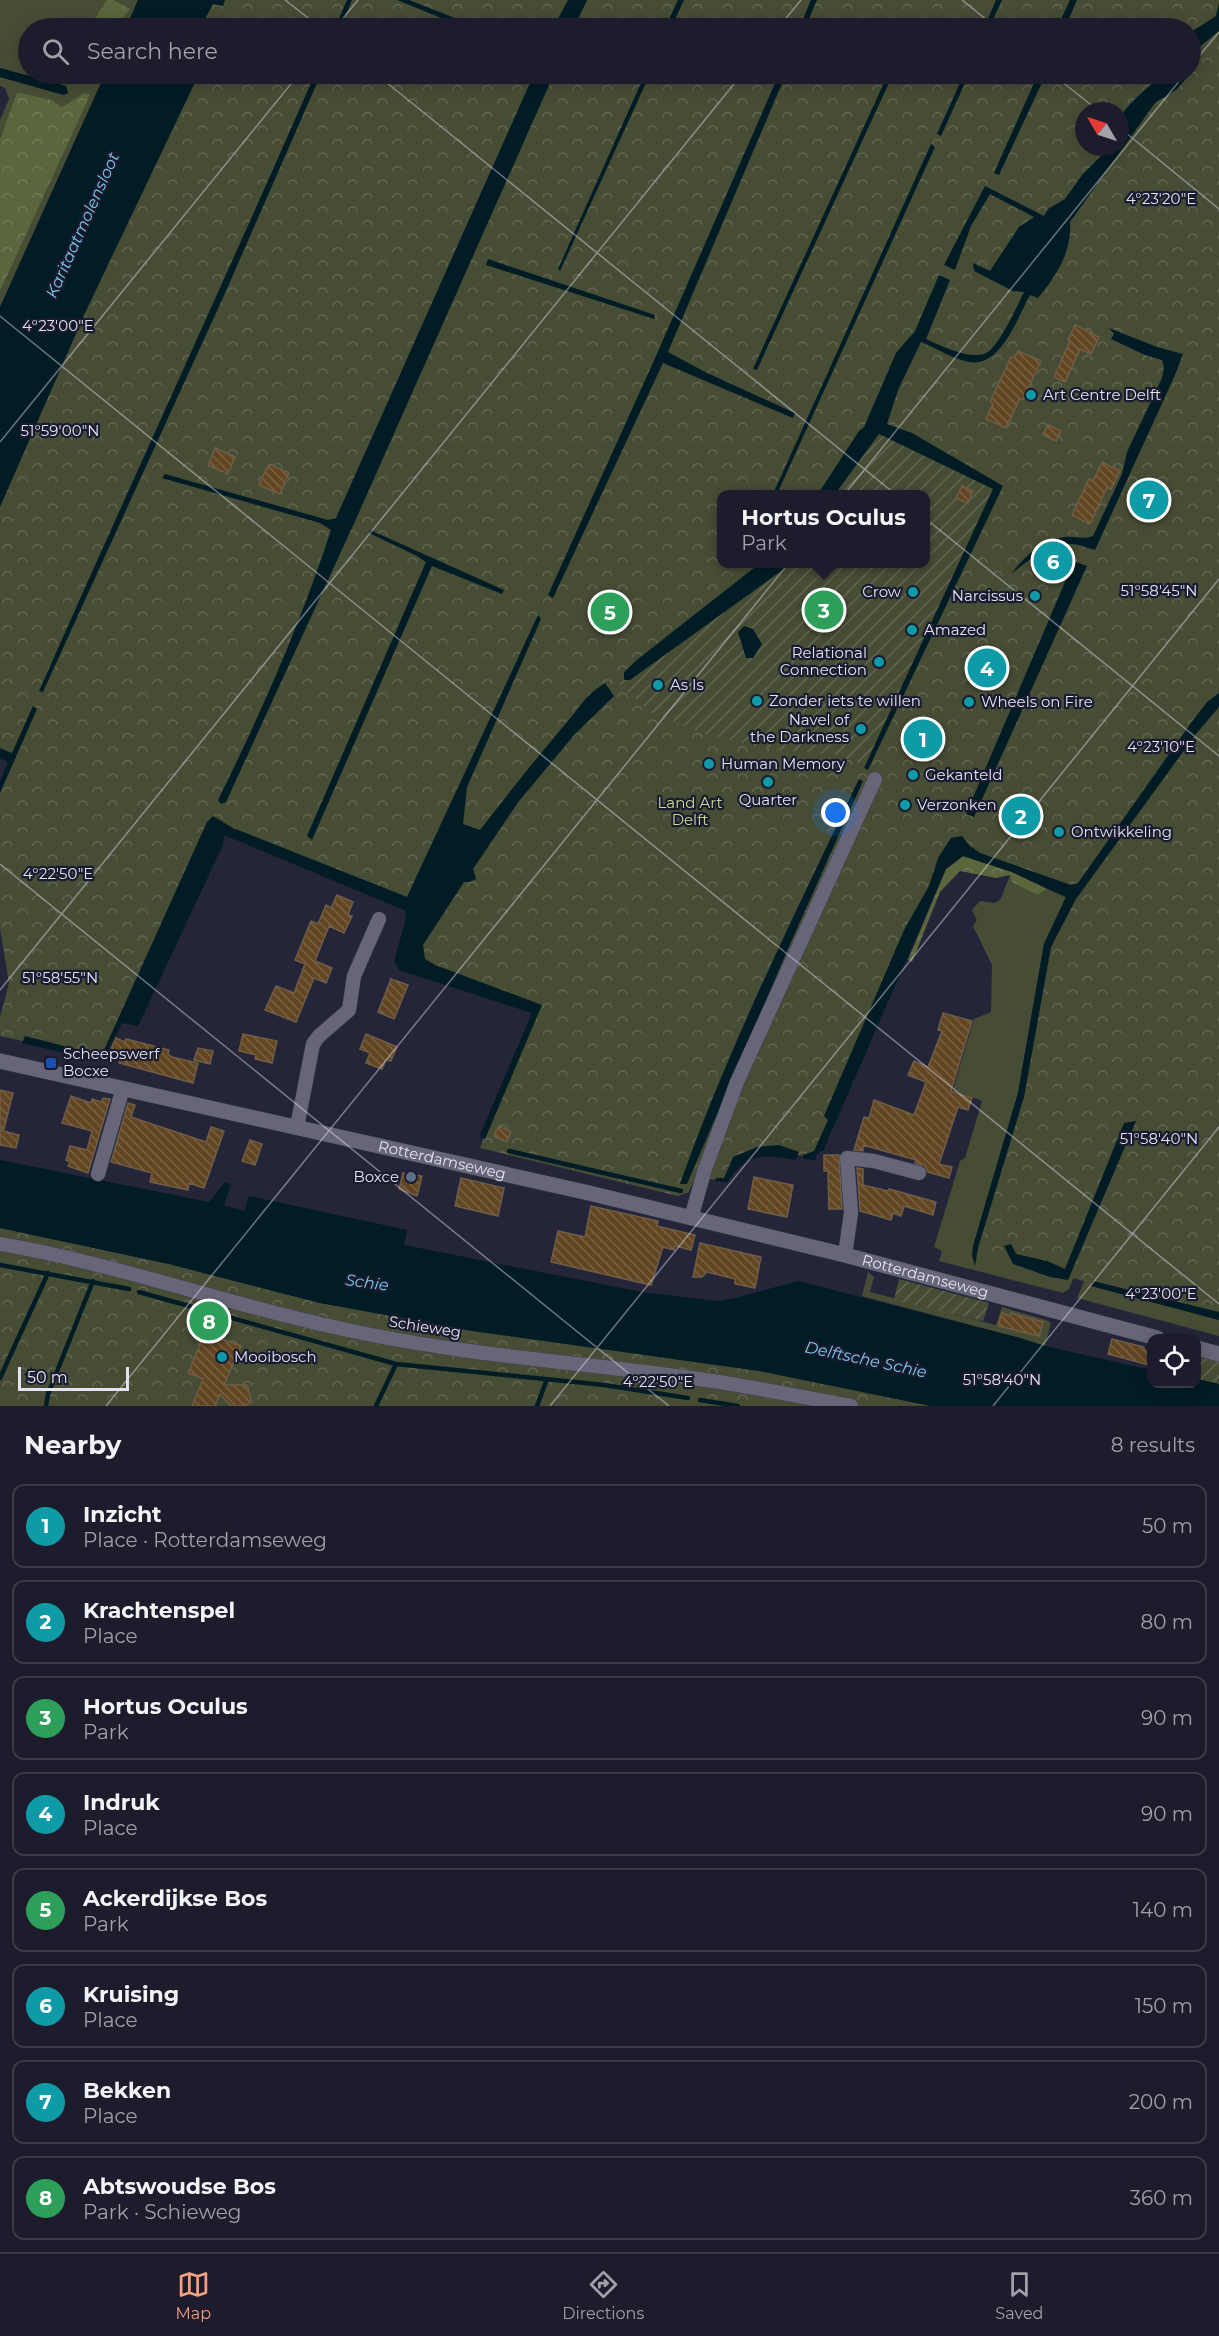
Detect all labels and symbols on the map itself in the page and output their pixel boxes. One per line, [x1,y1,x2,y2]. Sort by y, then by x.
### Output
north arrow [1075,102,1129,156]
water label: Karitaatmolensloot [42,149,123,301]
text: 4°23'20"E [1126,189,1196,208]
text: 4°23'00"E [22,316,94,335]
place label: Art Centre Delft [1043,385,1161,404]
marker: Art Centre Delft [1024,388,1038,402]
text: 51°59'00"N [21,421,99,440]
pin: 7 [1130,478,1168,522]
pin: 6 [1034,538,1072,584]
text: 51°58'45"N [1121,581,1198,600]
place label: Crow [862,582,902,601]
marker: Crow [906,585,920,599]
place label: Narcissus [952,586,1023,605]
pin: 3 [804,588,844,632]
marker: Narcissus [1028,589,1042,603]
pin: 5 [590,590,630,634]
place label: Amazed [924,620,986,639]
marker: Amazed [905,623,919,637]
place label: Relational Connection [780,643,867,679]
pin: 4 [968,646,1006,690]
marker: Relational Connection [872,655,886,669]
place label: As Is [670,675,704,694]
marker: As Is [651,678,665,692]
place label: Zonder iets te willen [769,691,921,710]
place label: Wheels on Fire [981,692,1093,711]
marker: Zonder iets te willen [750,694,764,708]
marker: Wheels on Fire [962,695,976,709]
place label: Navel of the Darkness [750,710,850,746]
pin: 1 [904,716,942,762]
marker: Navel of the Darkness [854,722,868,736]
text: 4°23'10"E [1127,737,1195,756]
place label: Human Memory [721,754,846,773]
marker: Human Memory [702,757,716,771]
place label: Gekanteld [925,765,1003,784]
marker: Gekanteld [906,768,920,782]
marker: Quarter [761,775,775,789]
place label: Quarter [739,790,797,809]
park label: Land Art Delft [657,793,723,829]
pin: 2 [1002,794,1040,838]
place label: Verzonken [917,795,997,814]
your location [821,798,850,827]
marker: Verzonken [898,798,912,812]
place label: Ontwikkeling [1071,822,1172,841]
marker: Ontwikkeling [1052,825,1066,839]
text: 4°22'50"E [23,864,93,883]
text: 51°58'55"N [22,968,98,987]
place label: Scheepswerf Bocxe [63,1044,160,1080]
marker: Scheepswerf Bocxe [44,1056,58,1070]
text: 51°58'40"N [1120,1129,1198,1148]
street label: Rotterdamseweg [376,1136,508,1183]
place label: Boxce [353,1167,399,1186]
marker: Boxce [404,1170,418,1184]
street label: Rotterdamseweg [860,1250,991,1302]
water label: Schie [344,1270,390,1295]
text: 4°23'00"E [1125,1284,1197,1303]
pin: 8 [190,1298,228,1344]
street label: Schieweg [388,1311,463,1342]
water label: Delftsche Schie [803,1337,929,1382]
place label: Mooibosch [234,1347,317,1366]
marker: Mooibosch [215,1350,229,1364]
scale bar [18,1364,129,1392]
text: 51°58'40"N [963,1370,1041,1389]
text: 4°22'50"E [623,1372,693,1391]

